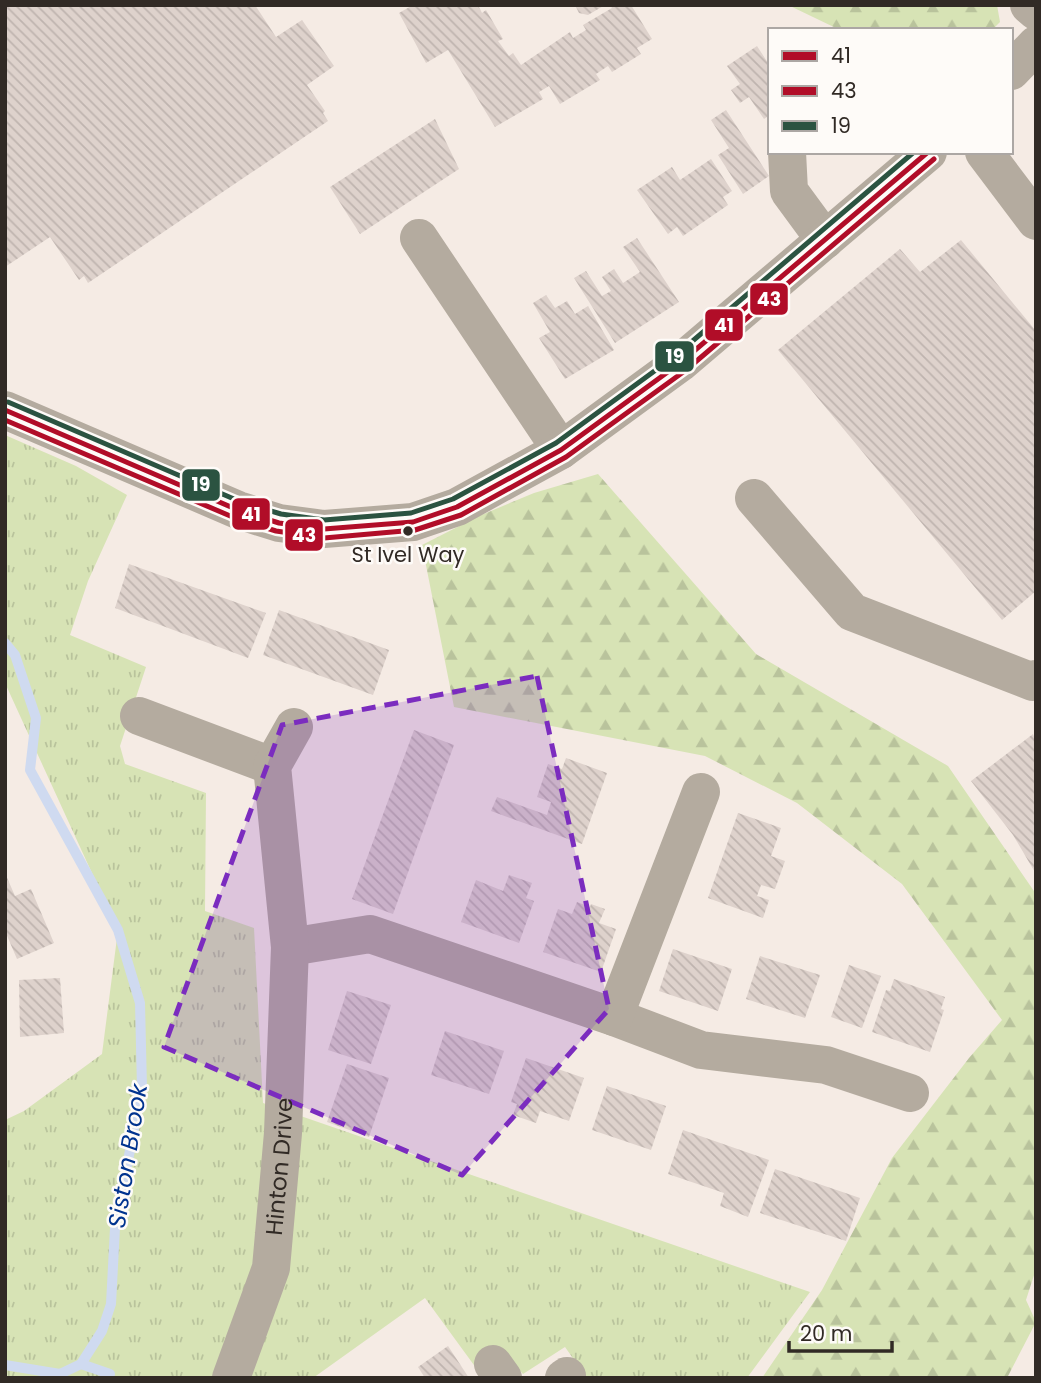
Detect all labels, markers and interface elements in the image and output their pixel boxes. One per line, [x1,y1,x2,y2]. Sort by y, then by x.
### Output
legend [768,28,1013,154]
text: 41 [831,41,851,70]
text: 43 [831,76,857,105]
text: 19 [831,111,851,140]
line badge: 43 [749,282,789,316]
text: 43 [757,286,781,313]
line badge: 41 [704,308,744,342]
text: 41 [714,312,734,339]
line badge: 19 [654,340,695,373]
text: 19 [666,343,684,370]
line badge: 19 [181,468,221,502]
text: 19 [192,471,210,498]
line badge: 41 [231,497,271,531]
text: 41 [241,501,261,528]
line badge: 43 [284,518,324,552]
text: 43 [292,522,316,549]
marker: St Ivel Way [401,524,415,538]
place label: St Ivel Way [352,540,465,569]
water label: Siston Brook [100,1080,155,1230]
street label: Hinton Drive [258,1097,300,1237]
scale bar [789,1310,892,1354]
text: 20 m [800,1319,853,1348]

